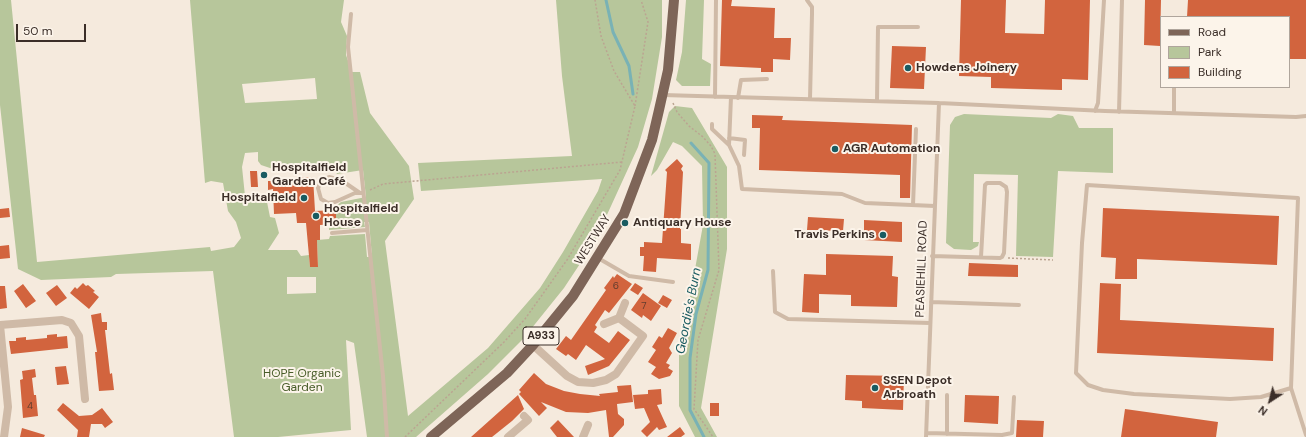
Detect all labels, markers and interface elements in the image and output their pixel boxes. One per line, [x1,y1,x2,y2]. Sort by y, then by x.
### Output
scale bar [18,16,88,42]
legend [1160,16,1290,88]
text: 50 m [23,23,52,39]
text: Road [1198,24,1226,40]
text: Park [1198,44,1222,60]
place label: Howdens Joinery [916,61,1017,75]
marker: Howdens Joinery [903,63,913,73]
text: Building [1198,64,1242,80]
place label: AGR Automation [843,142,940,156]
marker: AGR Automation [830,144,840,154]
place label: Hospitalfield Garden Café [272,161,346,189]
marker: Hospitalfield Garden Café [259,170,269,180]
place label: Hospitalfield [222,191,296,205]
marker: Hospitalfield [299,193,309,203]
place label: Hospitalfield House [324,202,398,230]
marker: Hospitalfield House [311,211,321,221]
street label: WESTWAY [572,212,614,268]
place label: Antiquary House [633,216,732,230]
marker: Antiquary House [620,218,630,228]
street label: PEASIEHILL ROAD [913,220,931,318]
place label: Travis Perkins [794,228,875,242]
marker: Travis Perkins [878,230,888,240]
water label: Geordie's Burn [673,267,705,355]
house number: 6 [613,280,619,292]
house number: 7 [641,300,647,312]
road number: A933 [523,327,559,345]
park label: HOPE Organic Garden [263,367,341,395]
place label: SSEN Depot Arbroath [883,374,952,402]
north arrow [1250,381,1290,421]
marker: SSEN Depot Arbroath [870,383,880,393]
house number: 4 [27,400,33,412]
text: N [1256,403,1270,419]

